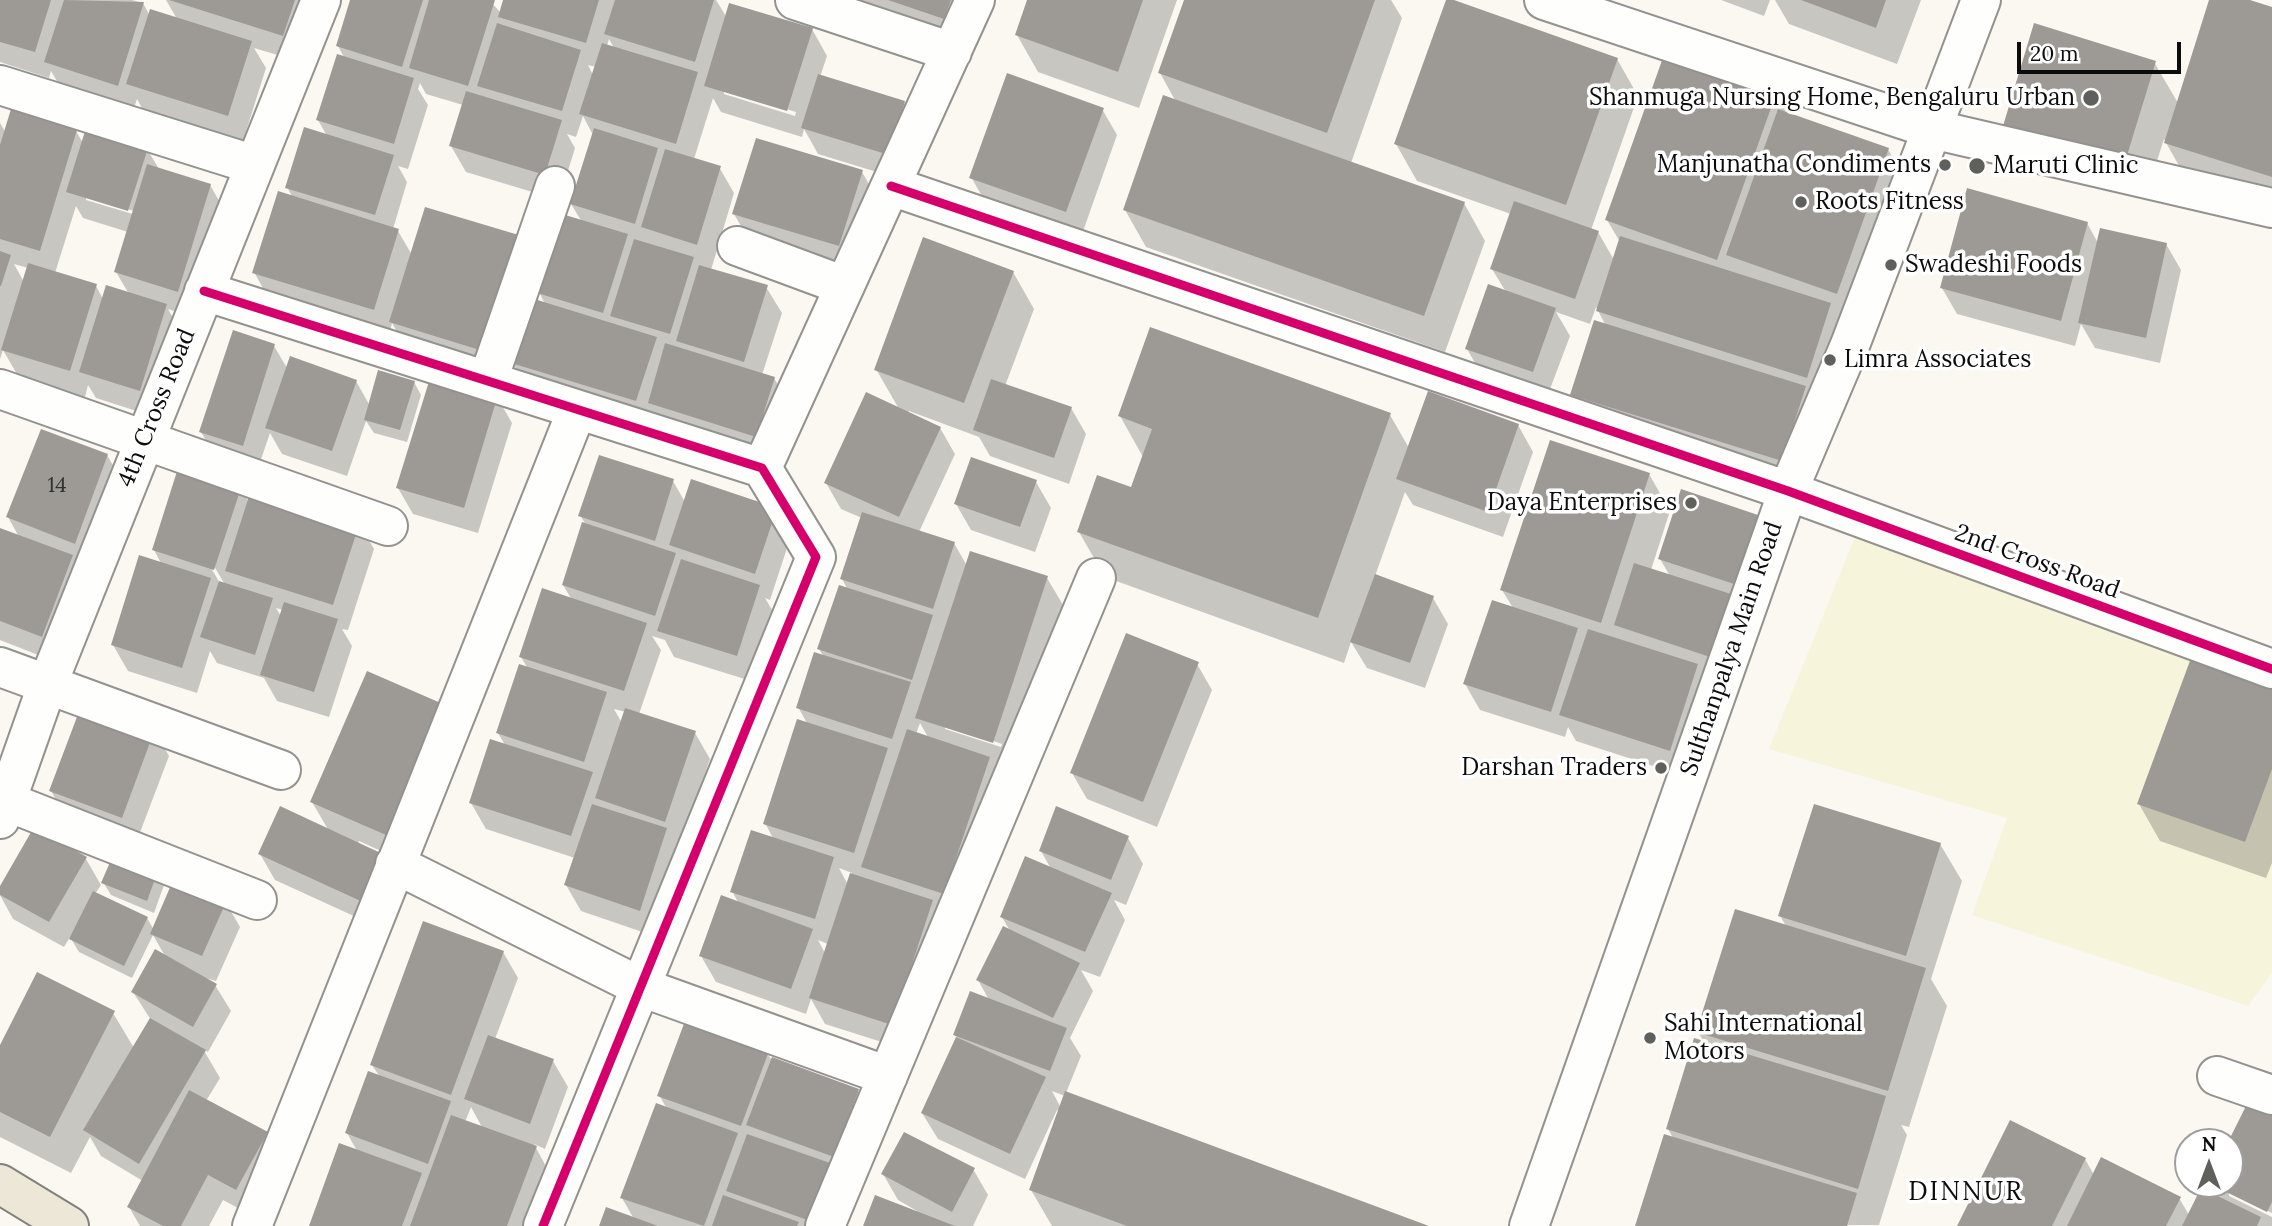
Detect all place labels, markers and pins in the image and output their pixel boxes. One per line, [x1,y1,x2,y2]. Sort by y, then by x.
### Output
place label: Shanmuga Nursing Home, Bengaluru Urban [1589,84,2075,112]
marker: Shanmuga Nursing Home, Bengaluru Urban [2081,88,2101,108]
place label: Manjunatha Condiments [1657,151,1931,179]
place label: Maruti Clinic [1993,152,2139,180]
marker: Maruti Clinic [1967,156,1987,176]
marker: Manjunatha Condiments [1937,157,1953,173]
place label: Roots Fitness [1815,188,1964,216]
marker: Roots Fitness [1793,194,1809,210]
place label: Swadeshi Foods [1905,251,2082,279]
marker: Swadeshi Foods [1883,257,1899,273]
place label: Limra Associates [1844,346,2031,374]
marker: Limra Associates [1822,352,1838,368]
place label: Daya Enterprises [1487,489,1677,517]
marker: Daya Enterprises [1683,495,1699,511]
place label: Darshan Traders [1461,754,1647,782]
marker: Darshan Traders [1653,760,1669,776]
place label: Sahi International Motors [1664,1010,1863,1066]
marker: Sahi International Motors [1642,1030,1658,1046]

